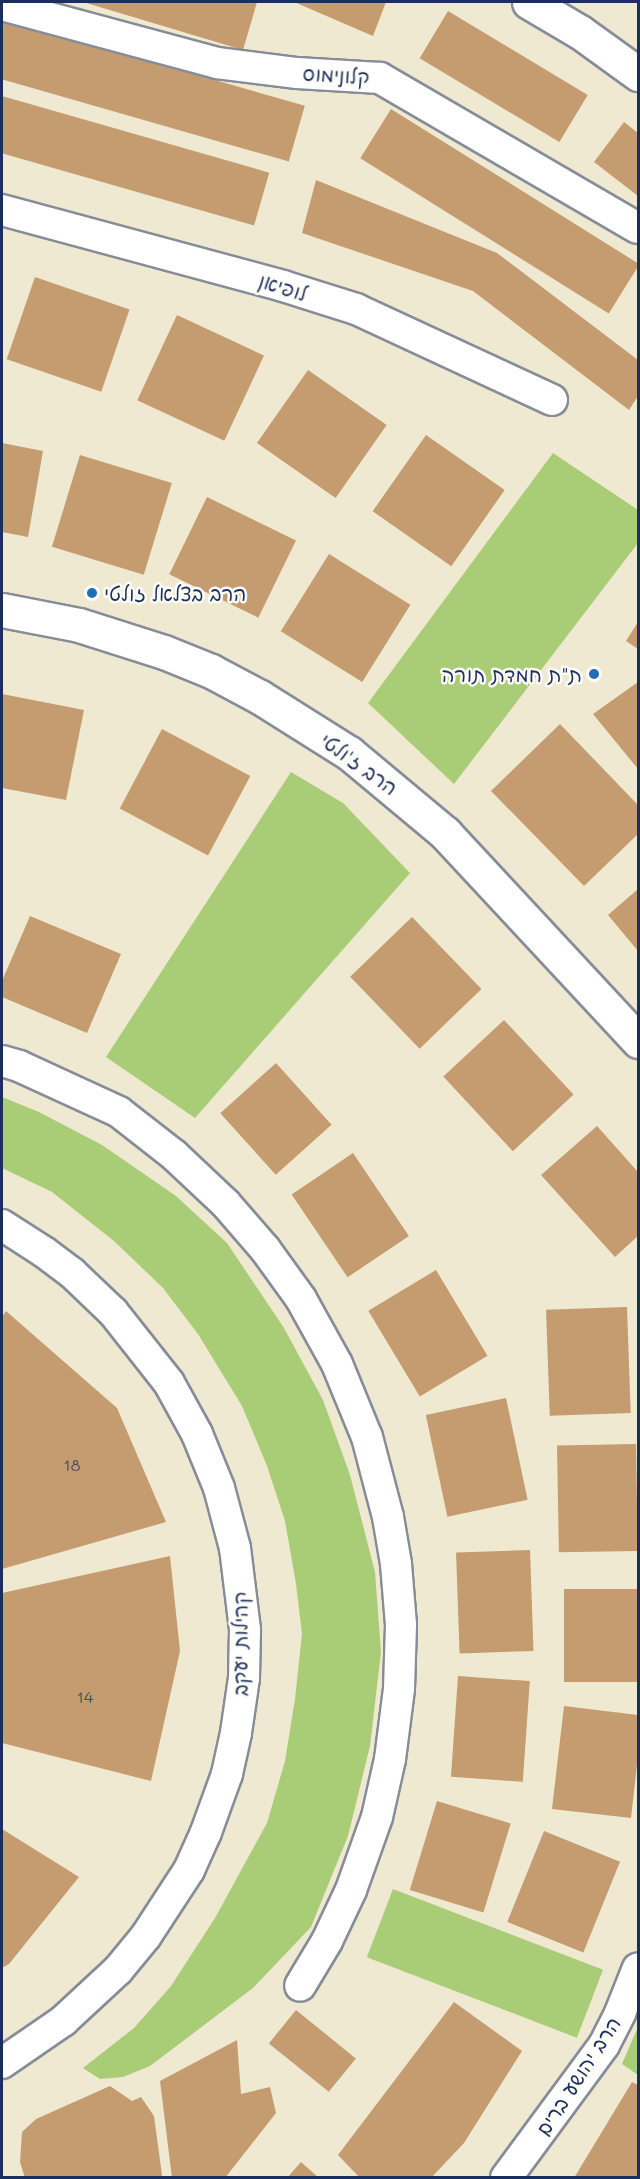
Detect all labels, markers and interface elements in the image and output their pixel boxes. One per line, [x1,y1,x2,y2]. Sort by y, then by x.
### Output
street label: קלונימוס [302,61,370,89]
street label: לופיאן [256,268,310,306]
place label: הרב בצלאל זולטי [104,581,246,605]
marker: הרב בצלאל זולטי [85,586,99,600]
place label: ת"ת חמדת תורה [442,662,582,686]
marker: ת"ת חמדת תורה [587,667,601,681]
street label: הרב ז'ולטי [316,728,402,800]
house number: 18 [64,1455,80,1475]
street label: קהילות יעקב [228,1592,252,1696]
house number: 14 [77,1687,93,1707]
street label: הרב יהושע ברים [531,2012,625,2140]

